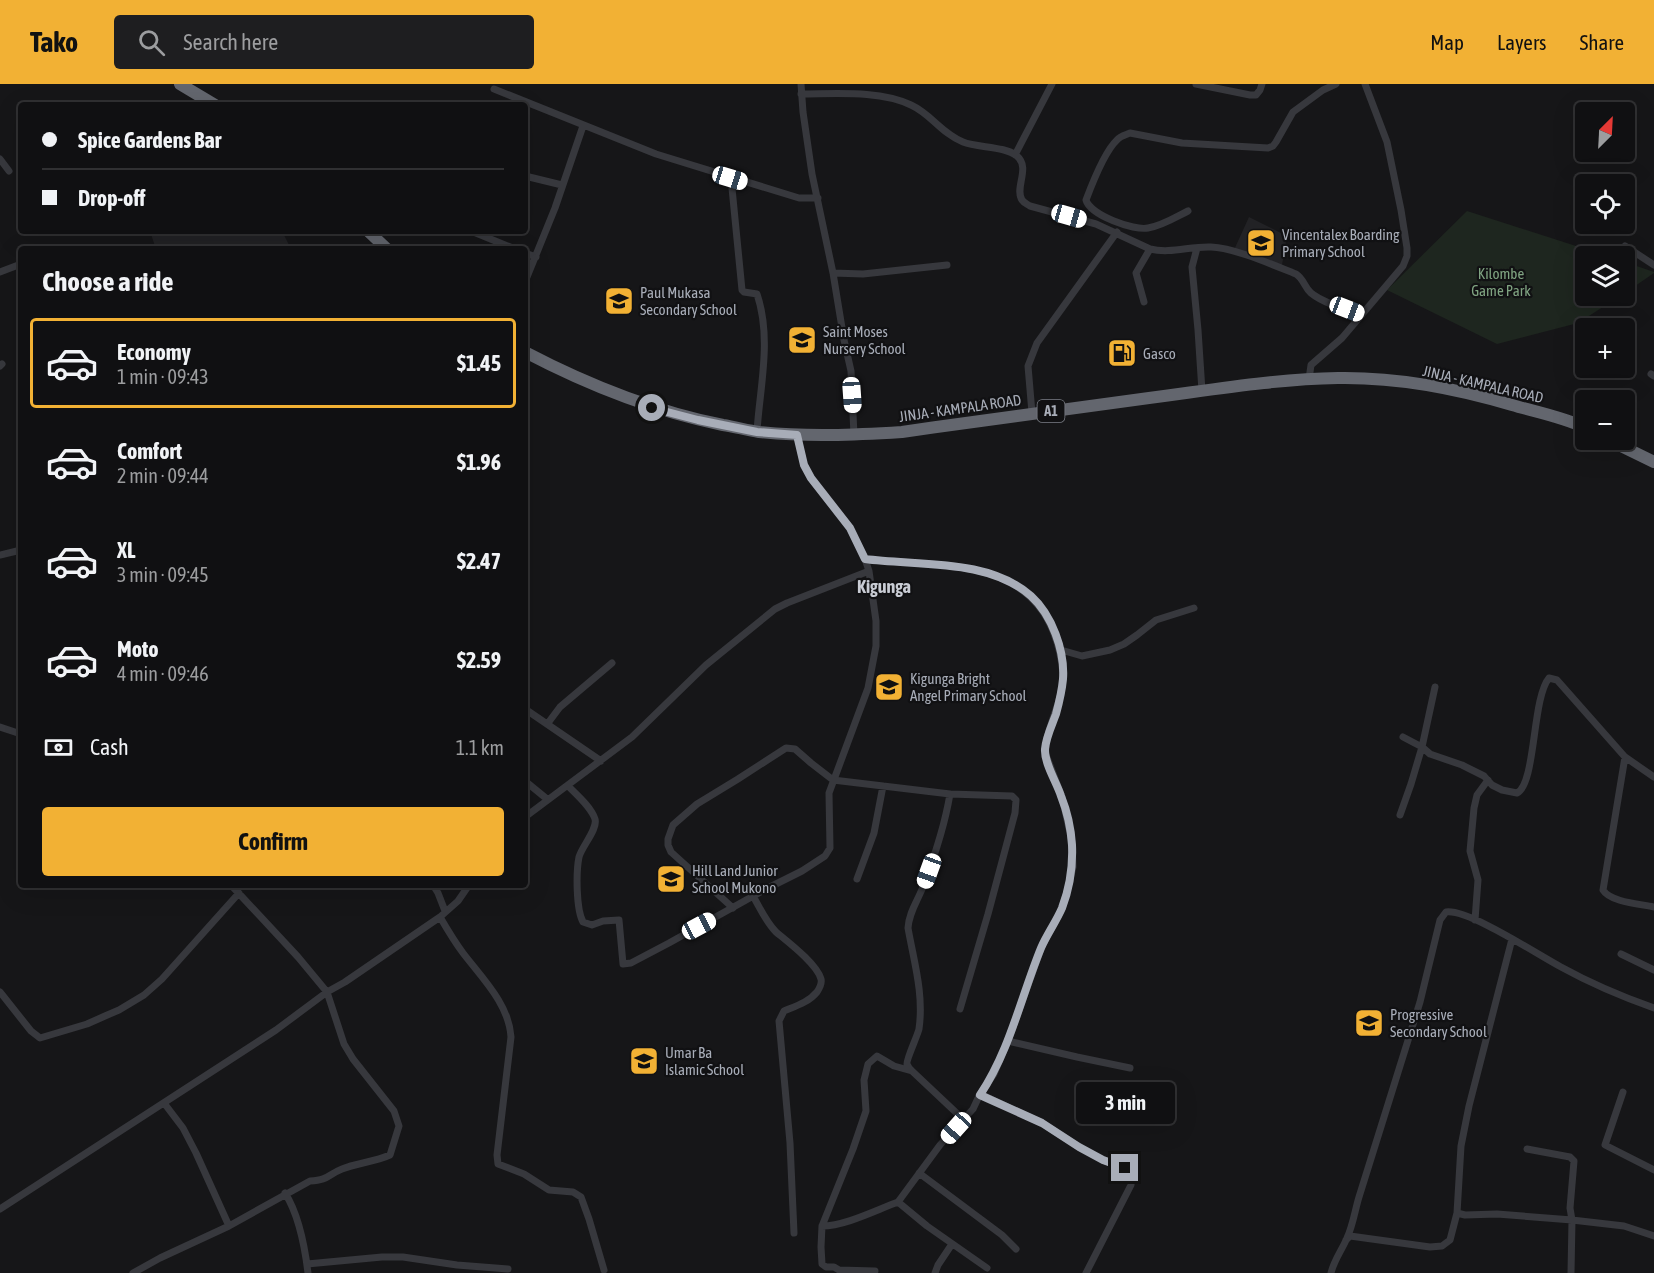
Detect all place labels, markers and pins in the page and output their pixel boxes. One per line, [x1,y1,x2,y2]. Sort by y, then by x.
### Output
place label: Vincentalex Boarding Primary School [1282,226,1400,260]
school or university icon: Vincentalex Boarding Primary School [1245,227,1277,259]
place label: Paul Mukasa Secondary School [640,284,737,318]
school or university icon: Paul Mukasa Secondary School [603,285,635,317]
place label: Saint Moses Nursery School [823,323,906,357]
school or university icon: Saint Moses Nursery School [786,324,818,356]
fuel station icon: Gasco [1106,337,1138,369]
place label: Gasco [1143,345,1176,362]
place label: Kigunga Bright Angel Primary School [910,670,1027,704]
school or university icon: Kigunga Bright Angel Primary School [873,671,905,703]
place label: Hill Land Junior School Mukono [692,862,778,896]
school or university icon: Hill Land Junior School Mukono [655,863,687,895]
place label: Progressive Secondary School [1390,1006,1487,1040]
school or university icon: Progressive Secondary School [1353,1007,1385,1039]
place label: Umar Ba Islamic School [665,1044,744,1078]
school or university icon: Umar Ba Islamic School [628,1045,660,1077]

